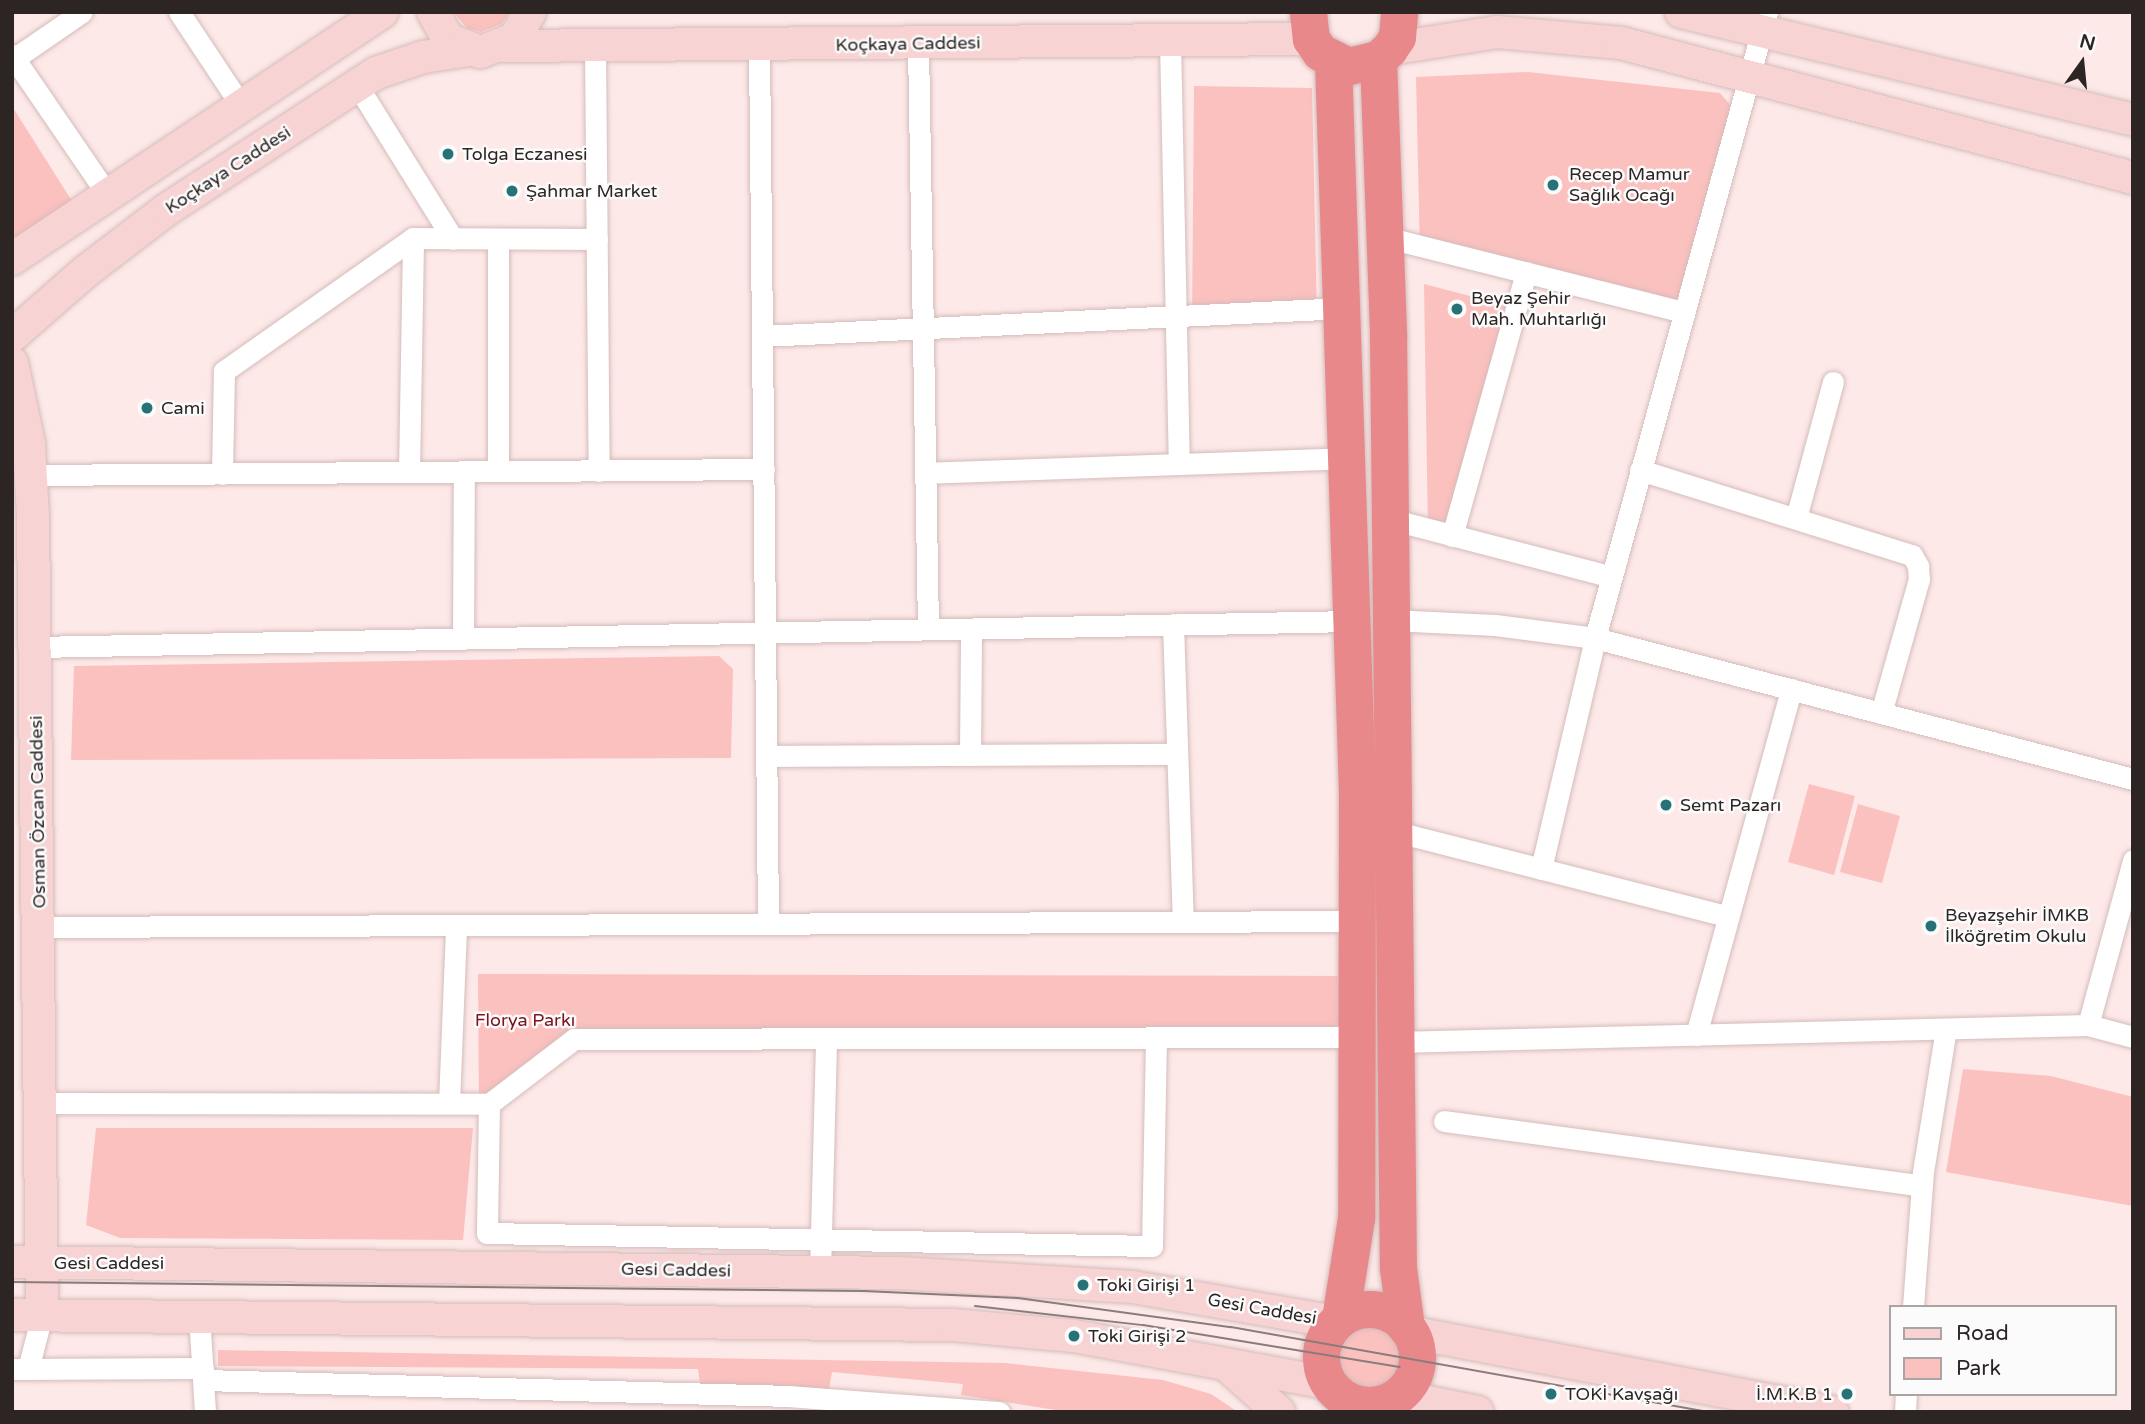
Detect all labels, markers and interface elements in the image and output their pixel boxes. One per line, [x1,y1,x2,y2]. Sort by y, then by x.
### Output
north arrow [2047,28,2117,98]
text: N [2077,30,2098,55]
street label: Koçkaya Caddesi [835,32,981,56]
street label: Koçkaya Caddesi [161,121,295,219]
place label: Tolga Eczanesi [462,143,588,165]
marker: Tolga Eczanesi [440,146,456,162]
place label: Recep Mamur Sağlık Ocağı [1569,164,1690,206]
marker: Recep Mamur Sağlık Ocağı [1543,175,1563,195]
place label: Şahmar Market [526,180,657,202]
marker: Şahmar Market [504,183,520,199]
place label: Beyaz Şehir Mah. Muhtarlığı [1471,288,1606,330]
marker: Beyaz Şehir Mah. Muhtarlığı [1449,301,1465,317]
place label: Cami [161,397,205,419]
marker: Cami [139,400,155,416]
street label: Osman Özcan Caddesi [26,715,50,909]
place label: Semt Pazarı [1680,794,1781,816]
marker: Semt Pazarı [1658,797,1674,813]
place label: Beyazşehir İMKB İlköğretim Okulu [1945,905,2089,948]
marker: Beyazşehir İMKB İlköğretim Okulu [1923,918,1939,934]
park label: Florya Parkı [475,1009,575,1031]
street label: Gesi Caddesi [54,1252,164,1274]
street label: Gesi Caddesi [621,1258,731,1282]
place label: Toki Girişi 1 [1097,1274,1195,1296]
marker: Toki Girişi 1 [1075,1277,1091,1293]
street label: Gesi Caddesi [1206,1289,1318,1329]
legend [1890,1305,2117,1396]
text: Road [1956,1321,2009,1346]
place label: Toki Girişi 2 [1088,1325,1186,1347]
marker: Toki Girişi 2 [1066,1328,1082,1344]
text: Park [1956,1356,2001,1381]
place label: TOKİ Kavşağı [1565,1383,1678,1405]
place label: İ.M.K.B 1 [1756,1383,1833,1405]
marker: TOKİ Kavşağı [1543,1386,1559,1402]
marker: İ.M.K.B 1 [1839,1386,1855,1402]

